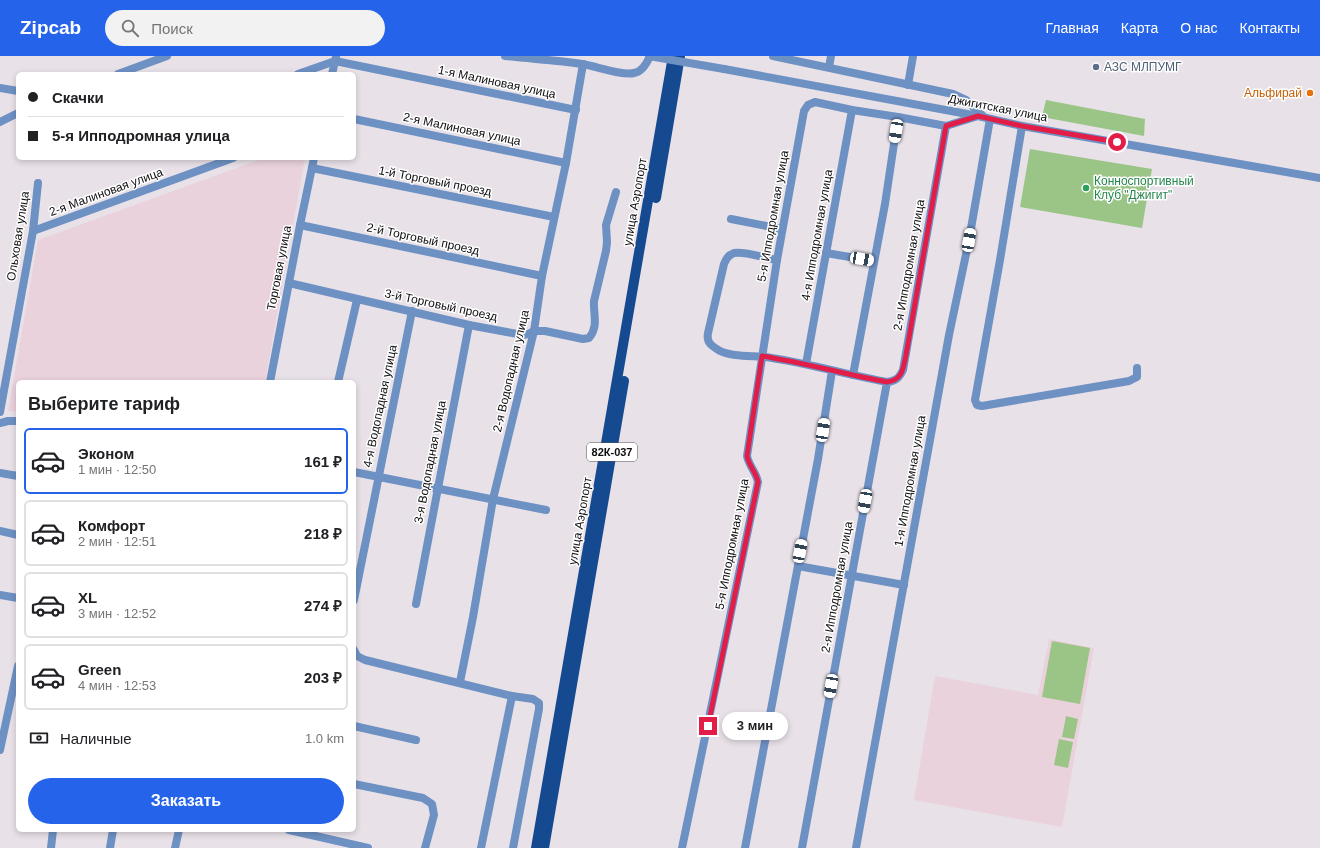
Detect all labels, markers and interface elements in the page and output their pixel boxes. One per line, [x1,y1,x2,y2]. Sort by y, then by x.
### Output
search box [105,10,385,46]
text: Zipcab [20,17,81,38]
icon: search [119,17,141,39]
text: Поиск [151,20,193,37]
text: Главная [1045,20,1099,36]
text: Карта [1121,20,1158,36]
text: О нас [1180,20,1218,36]
text: Контакты [1240,20,1300,36]
place label: АЗС МЛПУМГ [1104,60,1182,74]
marker: АЗС МЛПУМГ [1091,62,1101,72]
street label: 1-я Малиновая улица [437,63,557,101]
place label: Альфирай [1244,86,1302,100]
marker: Альфирай [1305,88,1315,98]
text: Скачки [52,89,104,106]
street label: Джигитская улица [947,92,1049,125]
street label: 2-я Малиновая улица [402,110,522,148]
car [888,118,904,144]
text: 5-я Ипподромная улица [52,127,230,144]
route start [1108,133,1126,151]
street label: 5-я Ипподромная улица [755,149,792,283]
street label: улица Аэропорт [620,156,650,247]
street label: 1-й Торговый проезд [377,163,493,199]
street label: 2-я Малиновая улица [47,165,165,219]
street label: 4-я Ипподромная улица [799,168,836,302]
place label: Конноспортивный Клуб "Джигит" [1094,174,1194,202]
marker: Конноспортивный Клуб "Джигит" [1081,183,1091,193]
street label: Ольховая улица [4,190,32,282]
street label: 2-я Ипподромная улица [891,198,928,332]
street label: 2-й Торговый проезд [365,220,481,258]
street label: Торговая улица [264,224,294,312]
car [961,227,977,253]
car [849,251,875,267]
street label: 3-й Торговый проезд [383,286,499,324]
street label: 2-я Водопадная улица [490,308,532,433]
street label: 4-я Водопадная улица [360,343,400,469]
text: Выберите тариф [28,394,180,414]
street label: 3-я Водопадная улица [411,399,449,525]
street label: 1-я Ипподромная улица [892,414,929,548]
car [815,417,831,443]
icon: car [30,443,66,479]
road number: 82К-037 [587,443,637,461]
text: Эконом [78,445,134,462]
text: 161 ₽ [304,453,342,470]
text: 1 мин · 12:50 [78,462,156,477]
street label: улица Аэропорт [565,475,595,566]
street label: 5-я Ипподромная улица [712,477,752,611]
car [857,488,873,514]
icon: car [30,515,66,551]
text: Комфорт [78,517,145,534]
street label: 2-я Ипподромная улица [819,520,856,654]
text: 218 ₽ [304,525,342,542]
text: 2 мин · 12:51 [78,534,156,549]
car [792,538,808,564]
icon: car [30,587,66,623]
text: XL [78,589,97,606]
text: 274 ₽ [304,597,342,614]
text: 3 мин · 12:52 [78,606,156,621]
icon: car [30,659,66,695]
text: Green [78,661,121,678]
text: 203 ₽ [304,669,342,686]
car [823,673,839,699]
text: 4 мин · 12:53 [78,678,156,693]
callout: 3 мин [722,712,788,740]
route end [699,717,717,735]
text: 3 мин [737,718,773,733]
icon: cash [28,727,50,749]
text: Наличные [60,730,132,747]
text: 1.0 km [305,731,344,746]
button: Заказать [28,778,344,824]

